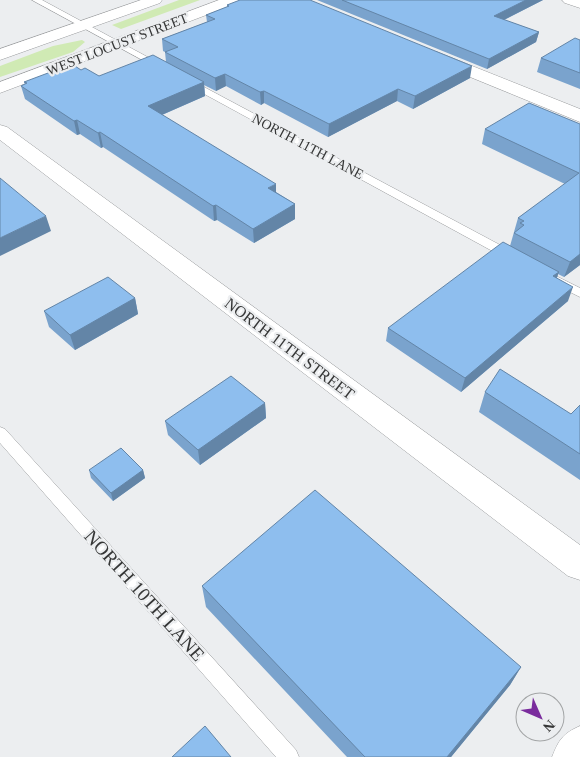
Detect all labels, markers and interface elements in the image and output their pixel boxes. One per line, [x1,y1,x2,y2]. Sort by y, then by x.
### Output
street label: WEST LOCUST STREET [44,10,190,78]
street label: NORTH 11TH LANE [250,111,366,182]
street label: NORTH 11TH STREET [222,294,358,403]
street label: NORTH 10TH LANE [80,526,209,665]
north arrow [515,692,565,742]
text: N [540,717,558,735]

